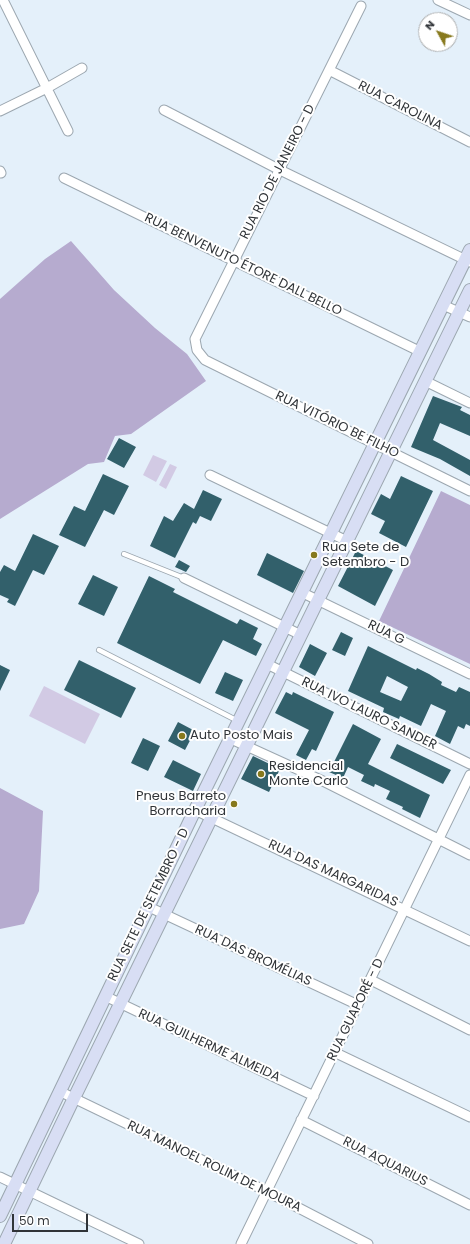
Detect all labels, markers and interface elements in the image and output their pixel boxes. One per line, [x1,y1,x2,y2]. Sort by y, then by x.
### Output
north arrow [418,12,458,52]
text: N [421,17,438,33]
street label: RUA CAROLINA [355,78,445,134]
street label: RUA RIO DE JANEIRO - D [237,102,319,242]
street label: RUA BENVENUTO ÉTORE DALL BELLO [142,210,344,320]
street label: RUA VITÓRIO BE FILHO [273,388,401,462]
place label: Rua Sete de Setembro - D [322,540,409,571]
marker: Rua Sete de Setembro - D [309,550,319,560]
street label: RUA G [365,617,407,649]
street label: RUA IVO LAURO SANDER [299,674,439,754]
place label: Auto Posto Mais [190,728,293,744]
marker: Auto Posto Mais [177,731,187,741]
place label: Residencial Monte Carlo [269,759,348,790]
marker: Residencial Monte Carlo [256,769,266,779]
place label: Pneus Barreto Borracharia [136,789,226,820]
marker: Pneus Barreto Borracharia [229,799,239,809]
street label: RUA SETE DE SETEMBRO - D [105,826,193,984]
street label: RUA DAS MARGARIDAS [266,837,400,911]
street label: RUA DAS BROMÉLIAS [192,922,314,990]
street label: RUA GUAPORÉ - D [324,956,388,1064]
street label: RUA GUILHERME ALMEIDA [136,1006,282,1086]
street label: RUA MANOEL ROLIM DE MOURA [124,1118,304,1216]
street label: RUA AQUARIUS [340,1134,430,1190]
scale bar [14,1206,90,1232]
text: 50 m [19,1212,50,1229]

